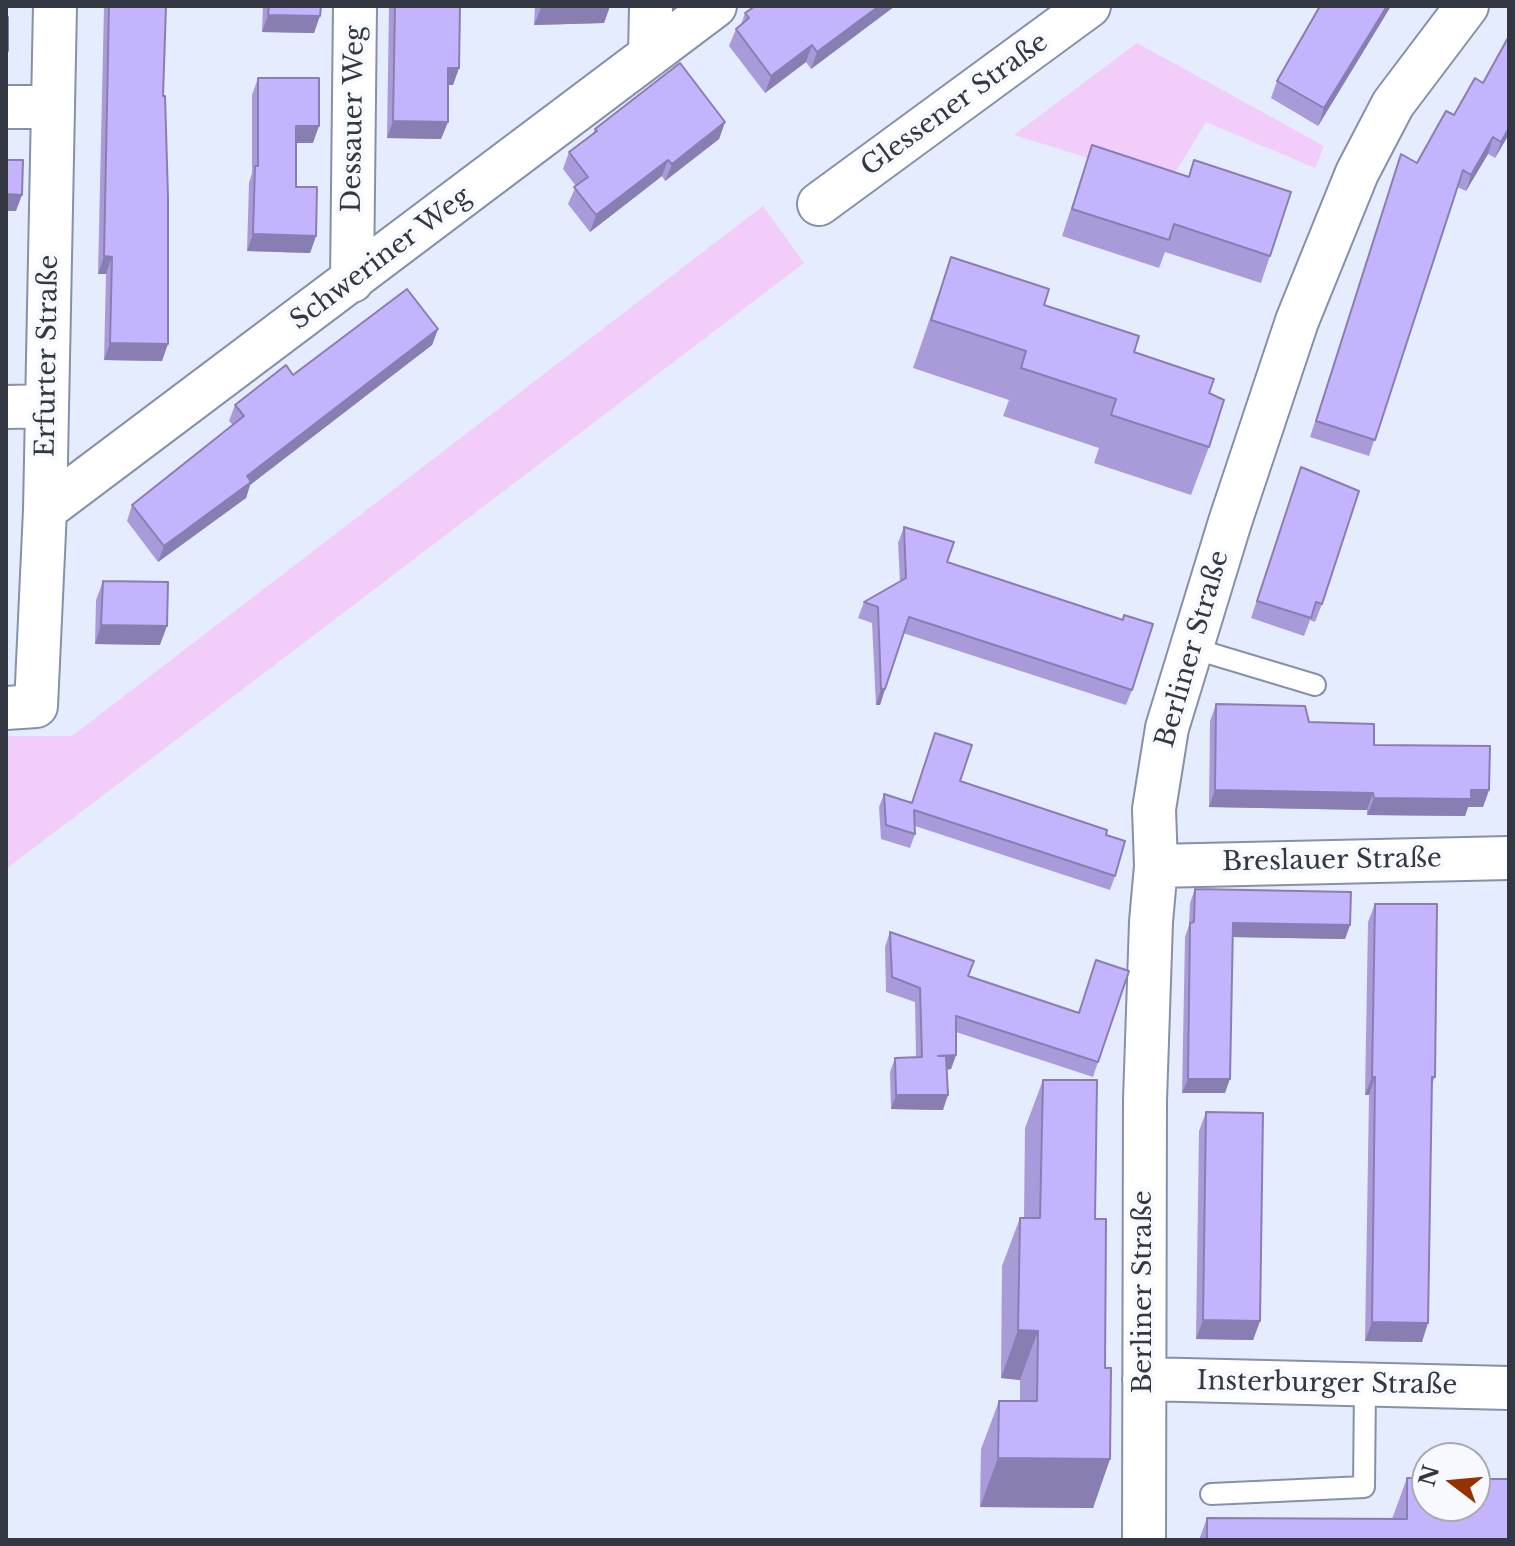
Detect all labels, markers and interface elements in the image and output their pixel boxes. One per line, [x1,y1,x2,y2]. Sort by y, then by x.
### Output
street label: Dessauer Weg [337,25,371,213]
street label: Glessener Straße [856,27,1054,183]
street label: Schweriner Weg [285,181,477,337]
street label: Erfurter Straße [31,255,65,457]
street label: Berliner Straße [1150,547,1236,751]
street label: Breslauer Straße [1222,843,1442,879]
street label: Berliner Straße [1128,1190,1160,1394]
street label: Insterburger Straße [1196,1366,1458,1402]
north arrow [1411,1442,1491,1522]
text: N [1414,1462,1445,1489]

